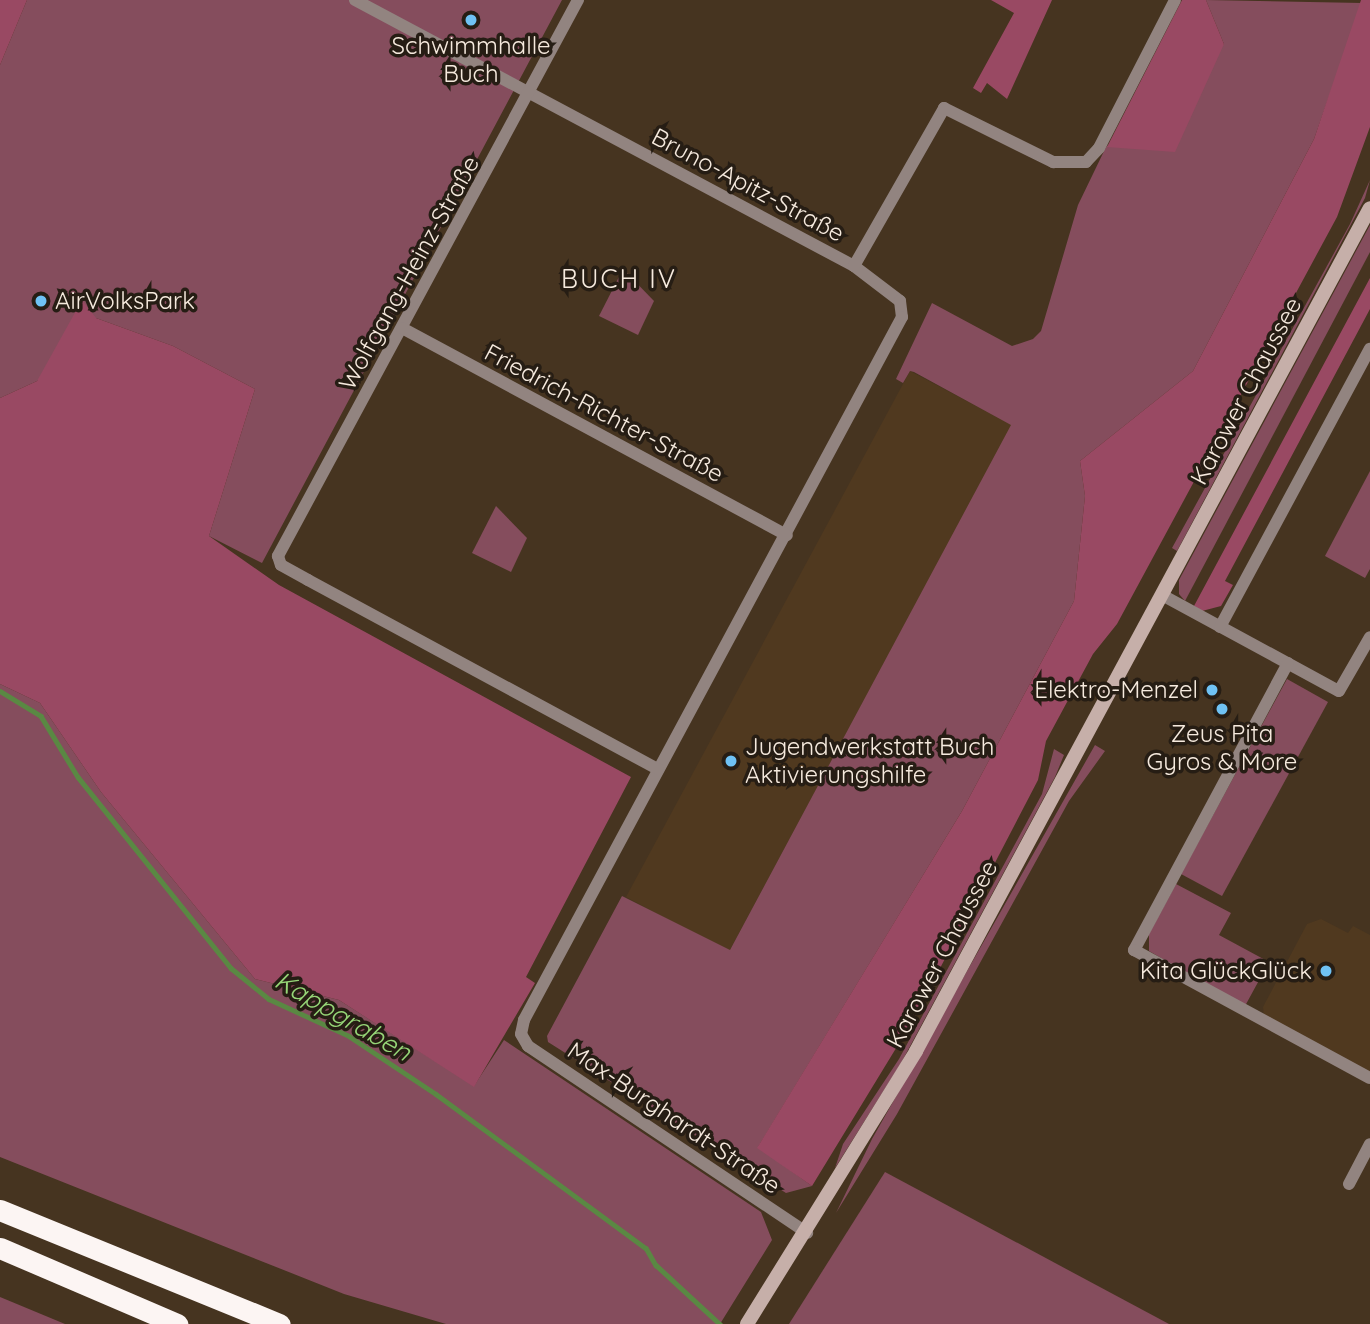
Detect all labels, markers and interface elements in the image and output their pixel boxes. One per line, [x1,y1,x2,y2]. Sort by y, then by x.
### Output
marker: Schwimmhalle Buch [463,12,479,28]
place label: Schwimmhalle Buch [391,32,551,88]
street label: Bruno-Apitz-Straße [647,122,849,248]
street label: Wolfgang-Heinz-Straße [333,151,485,395]
district label: BUCH IV [562,263,676,295]
place label: AirVolksPark [55,287,195,315]
street label: Karower Chaussee [1184,292,1308,490]
marker: AirVolksPark [33,293,49,309]
street label: Friedrich-Richter-Straße [480,338,728,488]
place label: Elektro-Menzel [1034,676,1198,704]
marker: Elektro-Menzel [1204,682,1220,698]
marker: Zeus Pita Gyros & More [1214,701,1230,717]
place label: Zeus Pita Gyros & More [1147,720,1297,776]
place label: Jugendwerkstatt Buch Aktivierungshilfe [745,733,994,789]
marker: Jugendwerkstatt Buch Aktivierungshilfe [723,753,739,769]
street label: Karower Chaussee [880,855,1004,1053]
place label: Kita GlückGlück [1140,957,1312,985]
marker: Kita GlückGlück [1318,963,1334,979]
water label: Kappgraben [269,964,417,1068]
street label: Max-Burghardt-Straße [562,1036,786,1200]

